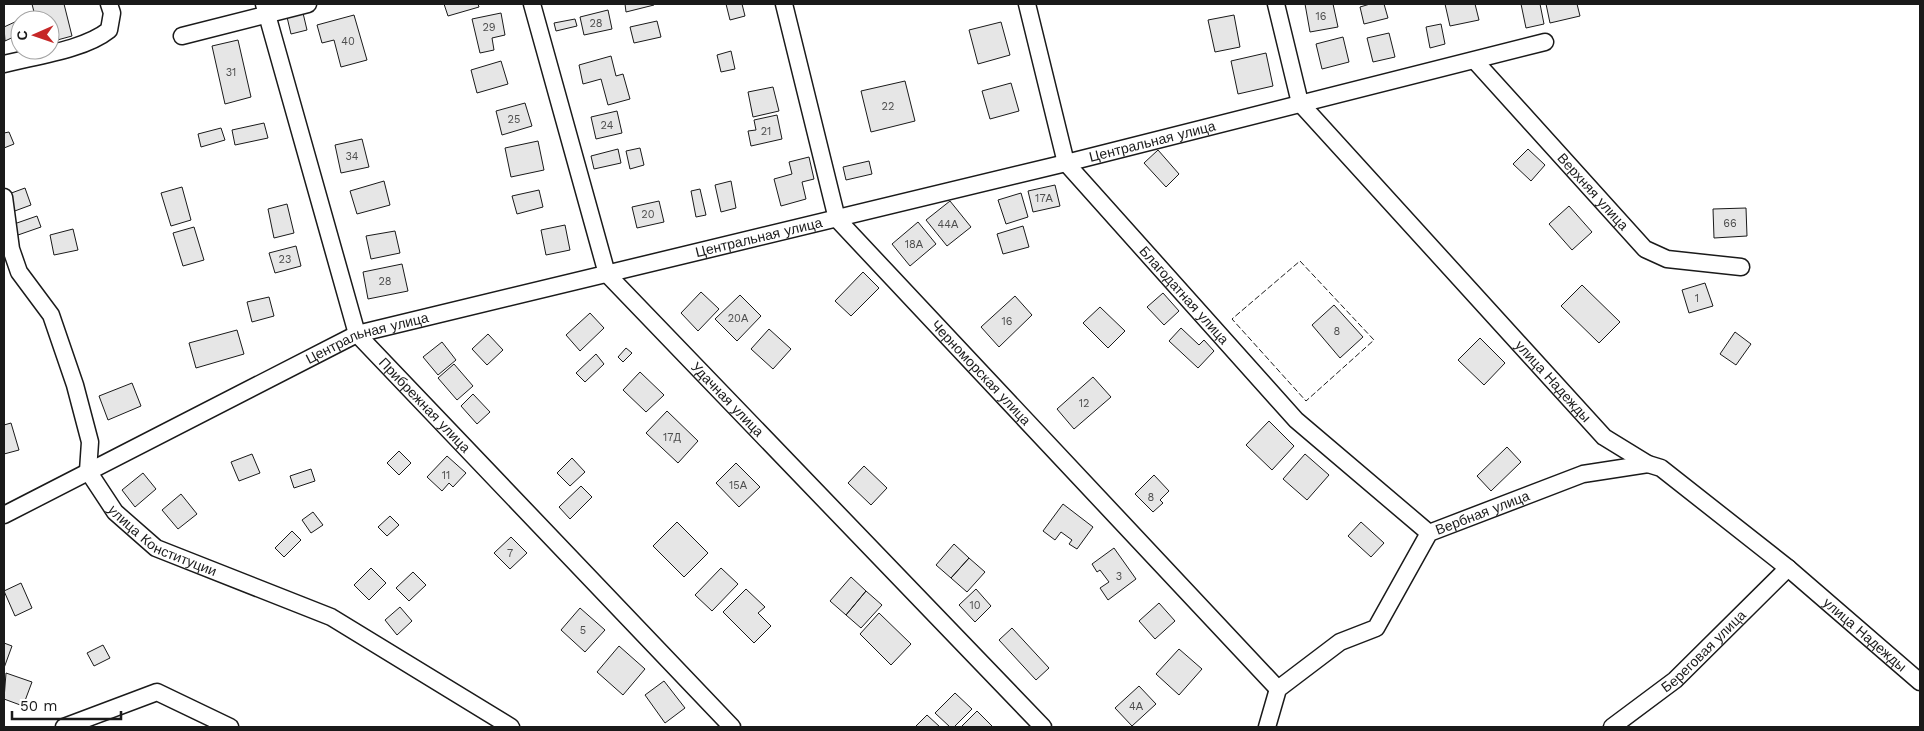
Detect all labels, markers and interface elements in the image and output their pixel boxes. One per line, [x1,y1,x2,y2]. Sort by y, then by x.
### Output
north arrow [10,10,60,60]
house number: 16 [1316,10,1327,23]
house number: 28 [589,17,603,30]
house number: 29 [482,21,496,34]
text: С [14,30,30,41]
house number: 40 [341,35,355,48]
house number: 31 [226,66,236,79]
house number: 22 [882,100,894,113]
house number: 25 [508,113,520,126]
street label: Центральная улица [1087,118,1217,165]
house number: 24 [601,119,614,132]
house number: 21 [761,125,771,138]
house number: 34 [345,150,359,163]
street label: Верхняя улица [1554,150,1632,233]
house number: 17А [1035,192,1054,205]
house number: 20 [641,208,655,221]
street label: Центральная улица [694,214,824,260]
house number: 66 [1723,217,1737,230]
house number: 44А [938,218,959,231]
house number: 18А [905,238,924,251]
street label: Благодатная улица [1136,243,1232,347]
house number: 23 [279,253,291,266]
house number: 28 [378,275,392,288]
house number: 1 [1695,292,1699,305]
street label: Центральная улица [303,309,430,367]
house number: 20А [728,312,749,325]
house number: 16 [1002,315,1013,328]
street label: Черноморская улица [928,317,1034,428]
house number: 8 [1334,325,1341,338]
street label: улица Надежды [1512,337,1594,425]
street label: Прибрежная улица [376,354,474,456]
street label: Удачная улица [688,359,767,440]
house number: 12 [1079,397,1089,410]
house number: 17Д [663,431,682,444]
house number: 11 [442,469,450,482]
house number: 15А [729,479,748,492]
street label: Вербная улица [1433,487,1532,538]
house number: 8 [1148,491,1155,504]
street label: улица Конституции [105,502,219,579]
house number: 7 [507,547,513,560]
house number: 3 [1116,570,1122,583]
street label: улица Надежды [1820,594,1910,675]
house number: 10 [969,599,981,612]
street label: Береговая улица [1658,607,1749,695]
house number: 5 [580,624,586,637]
scale bar [12,688,121,720]
text: 50 m [20,697,57,715]
house number: 4А [1129,700,1144,713]

